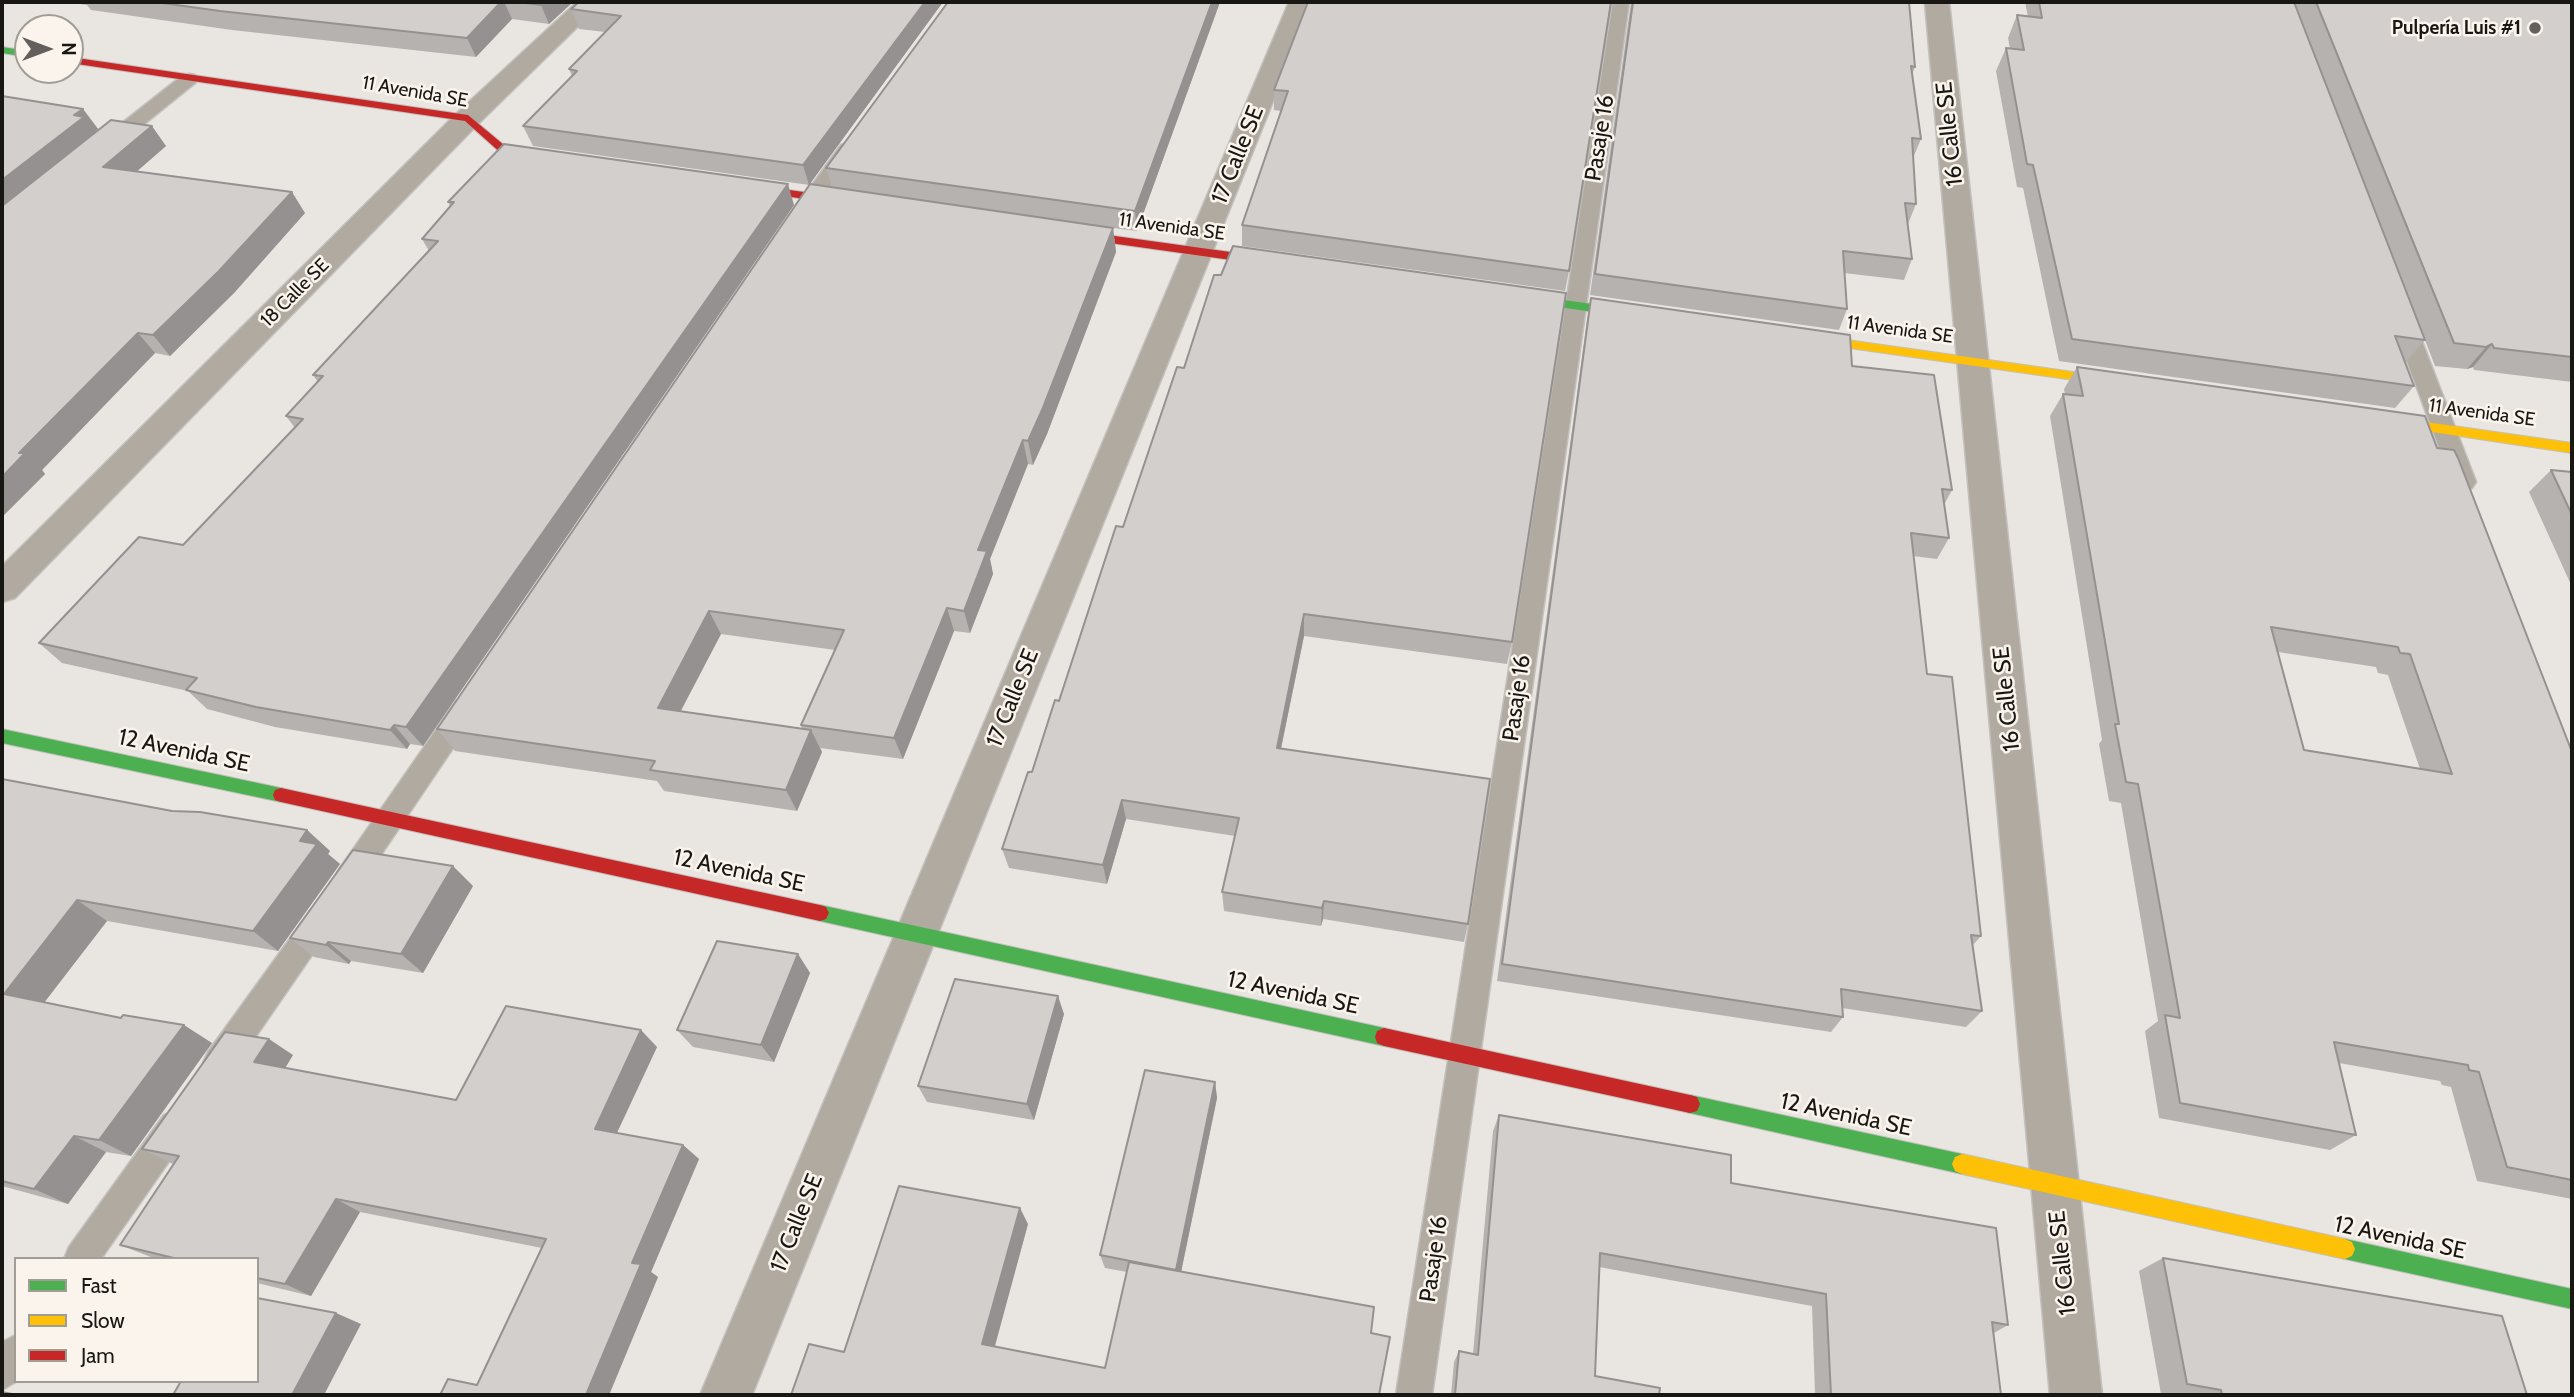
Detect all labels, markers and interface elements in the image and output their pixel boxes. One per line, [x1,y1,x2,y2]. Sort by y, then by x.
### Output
north arrow [14,14,84,84]
place label: Pulpería Luis #1 [2392,17,2521,39]
marker: Pulpería Luis #1 [2527,20,2543,36]
text: N [57,42,80,56]
street label: 11 Avenida SE [360,71,470,113]
street label: 16 Calle SE [1931,80,1969,188]
street label: Pasaje 16 [1580,93,1620,183]
street label: 17 Calle SE [1206,102,1270,208]
street label: 11 Avenida SE [1118,208,1226,246]
street label: 18 Calle SE [256,254,334,332]
street label: 11 Avenida SE [1846,311,1954,349]
street label: 11 Avenida SE [2428,394,2536,432]
street label: 17 Calle SE [981,645,1045,751]
street label: 16 Calle SE [1988,645,2026,753]
street label: Pasaje 16 [1497,653,1537,743]
street label: 12 Avenida SE [116,724,252,778]
street label: 12 Avenida SE [671,844,807,898]
street label: 12 Avenida SE [1225,966,1361,1020]
street label: 12 Avenida SE [1778,1088,1914,1142]
street label: 17 Calle SE [765,1170,829,1276]
street label: 16 Calle SE [2044,1209,2082,1317]
street label: 12 Avenida SE [2332,1211,2468,1265]
street label: Pasaje 16 [1414,1214,1454,1304]
legend [14,1257,259,1383]
text: Fast [81,1273,117,1298]
text: Slow [81,1308,125,1333]
text: Jam [81,1343,115,1368]

